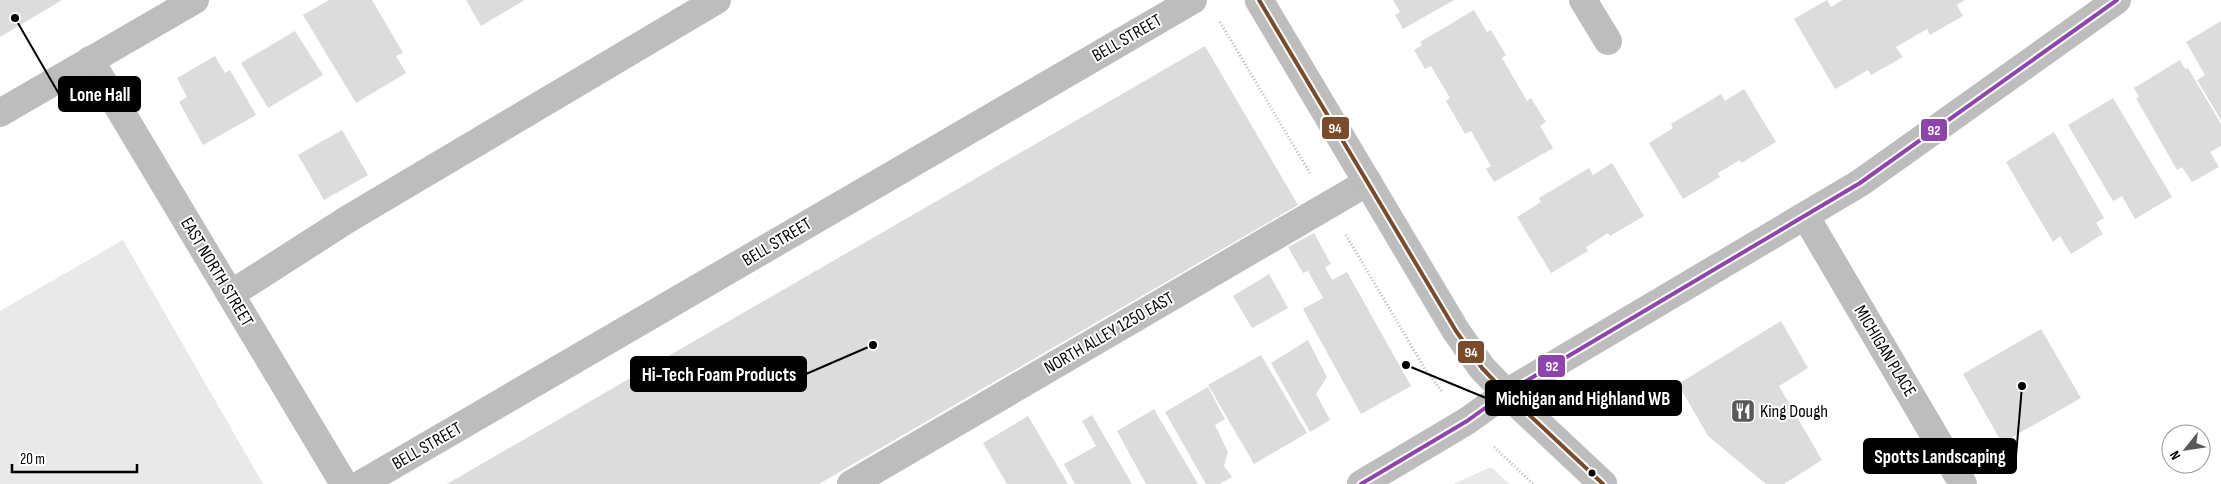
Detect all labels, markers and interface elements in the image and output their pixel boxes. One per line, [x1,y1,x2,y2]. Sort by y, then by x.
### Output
street label: BELL STREET [1088,10,1166,66]
callout: Lone Hall [59,77,140,111]
text: Lone Hall [70,84,130,107]
line badge: 94 [1321,116,1350,140]
line badge: 92 [1920,118,1948,142]
text: 94 [1328,120,1342,137]
text: 92 [1928,122,1940,139]
street label: BELL STREET [739,213,815,271]
street label: EAST NORTH STREET [176,214,258,330]
street label: NORTH ALLEY 1250 EAST [1040,287,1178,379]
street label: MICHIGAN PLACE [1850,302,1920,400]
line badge: 94 [1457,340,1485,364]
text: 94 [1464,344,1478,361]
line badge: 92 [1537,354,1566,378]
callout: Hi-Tech Foam Products [631,357,806,391]
text: 92 [1546,358,1558,375]
text: Hi-Tech Foam Products [642,364,796,387]
callout: Michigan and Highland WB [1486,381,1681,415]
text: Michigan and Highland WB [1496,388,1670,411]
restaurant icon: King Dough [1730,398,1756,424]
place label: King Dough [1760,401,1828,422]
street label: BELL STREET [388,418,466,474]
north arrow [2161,424,2211,474]
callout: Spotts Landscaping [1864,439,2016,473]
scale bar [12,442,138,474]
text: Spotts Landscaping [1874,446,2006,469]
text: N [2166,448,2184,463]
text: 20 m [20,450,45,469]
unlabelled marker [1587,468,1597,478]

